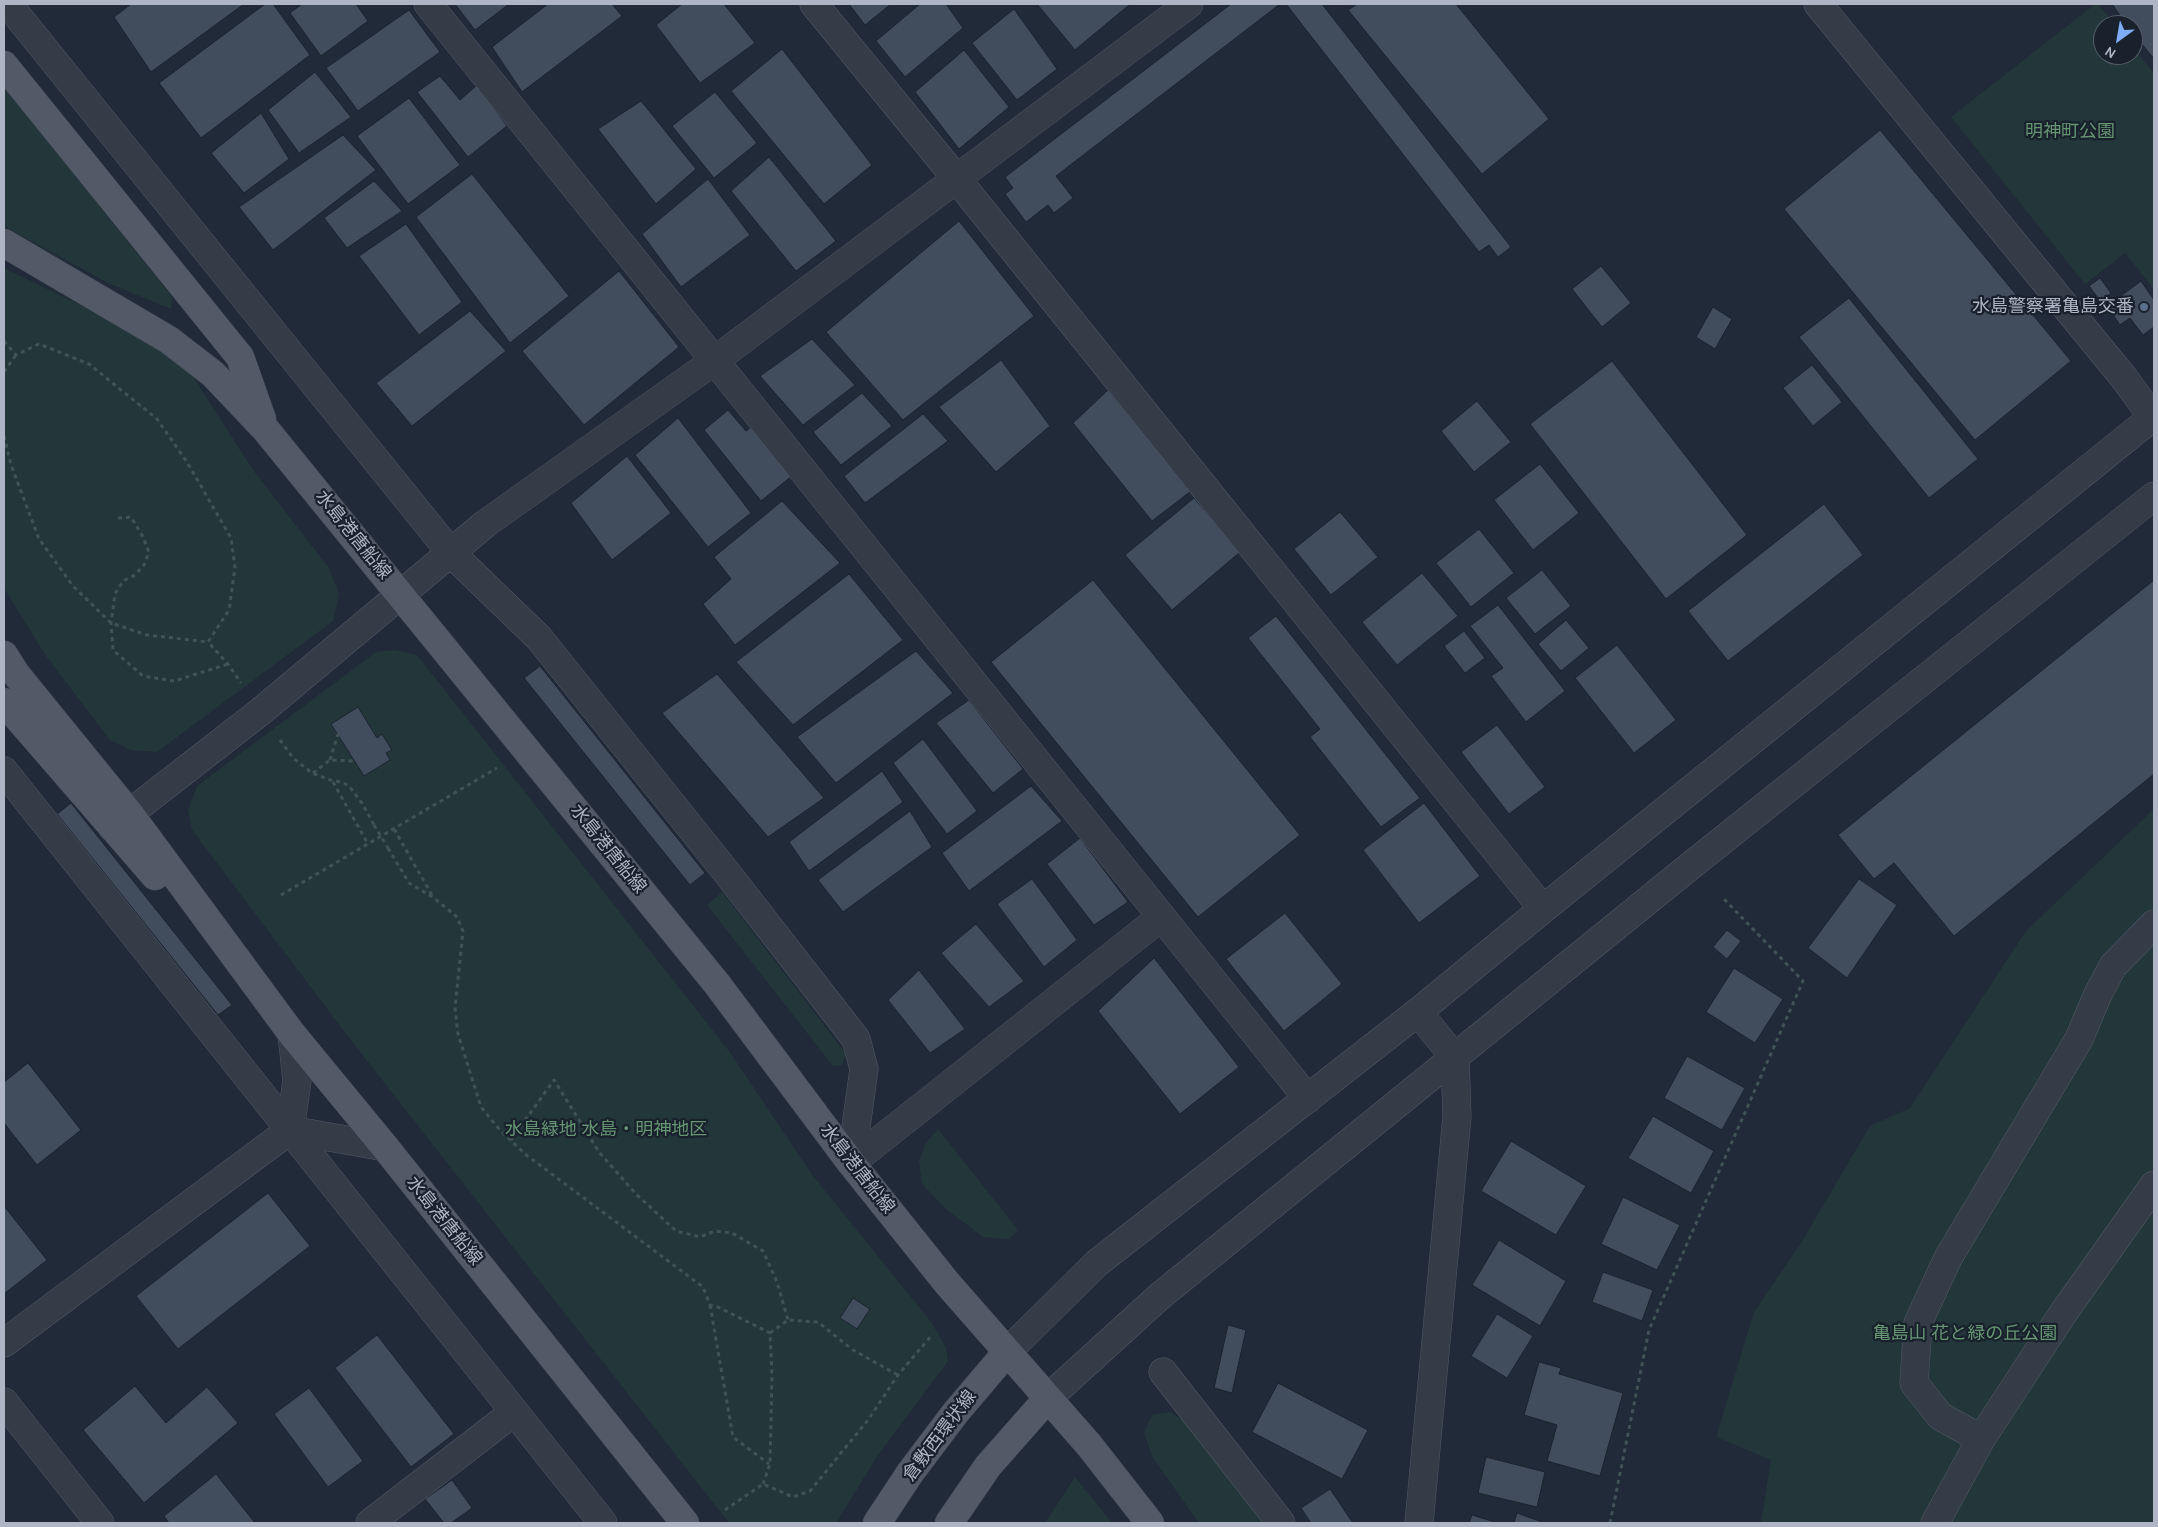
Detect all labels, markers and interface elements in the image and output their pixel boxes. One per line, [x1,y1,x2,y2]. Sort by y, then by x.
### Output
north arrow [2093,15,2143,65]
text: N [2102,42,2119,62]
park label: 明神町公園 [2025,121,2115,143]
place label: 水島警察署亀島交番 [1972,296,2134,318]
marker: 水島警察署亀島交番 [2138,301,2150,313]
street label: 水島港唐船線 [311,486,395,584]
street label: 水島港唐船線 [566,800,650,898]
park label: 水島緑地 水島・明神地区 [505,1119,707,1141]
street label: 水島港唐船線 [815,1120,899,1218]
street label: 水島港唐船線 [402,1172,486,1270]
park label: 亀島山 花と緑の丘公園 [1873,1323,2057,1345]
street label: 倉敷西環状線 [899,1386,981,1486]

